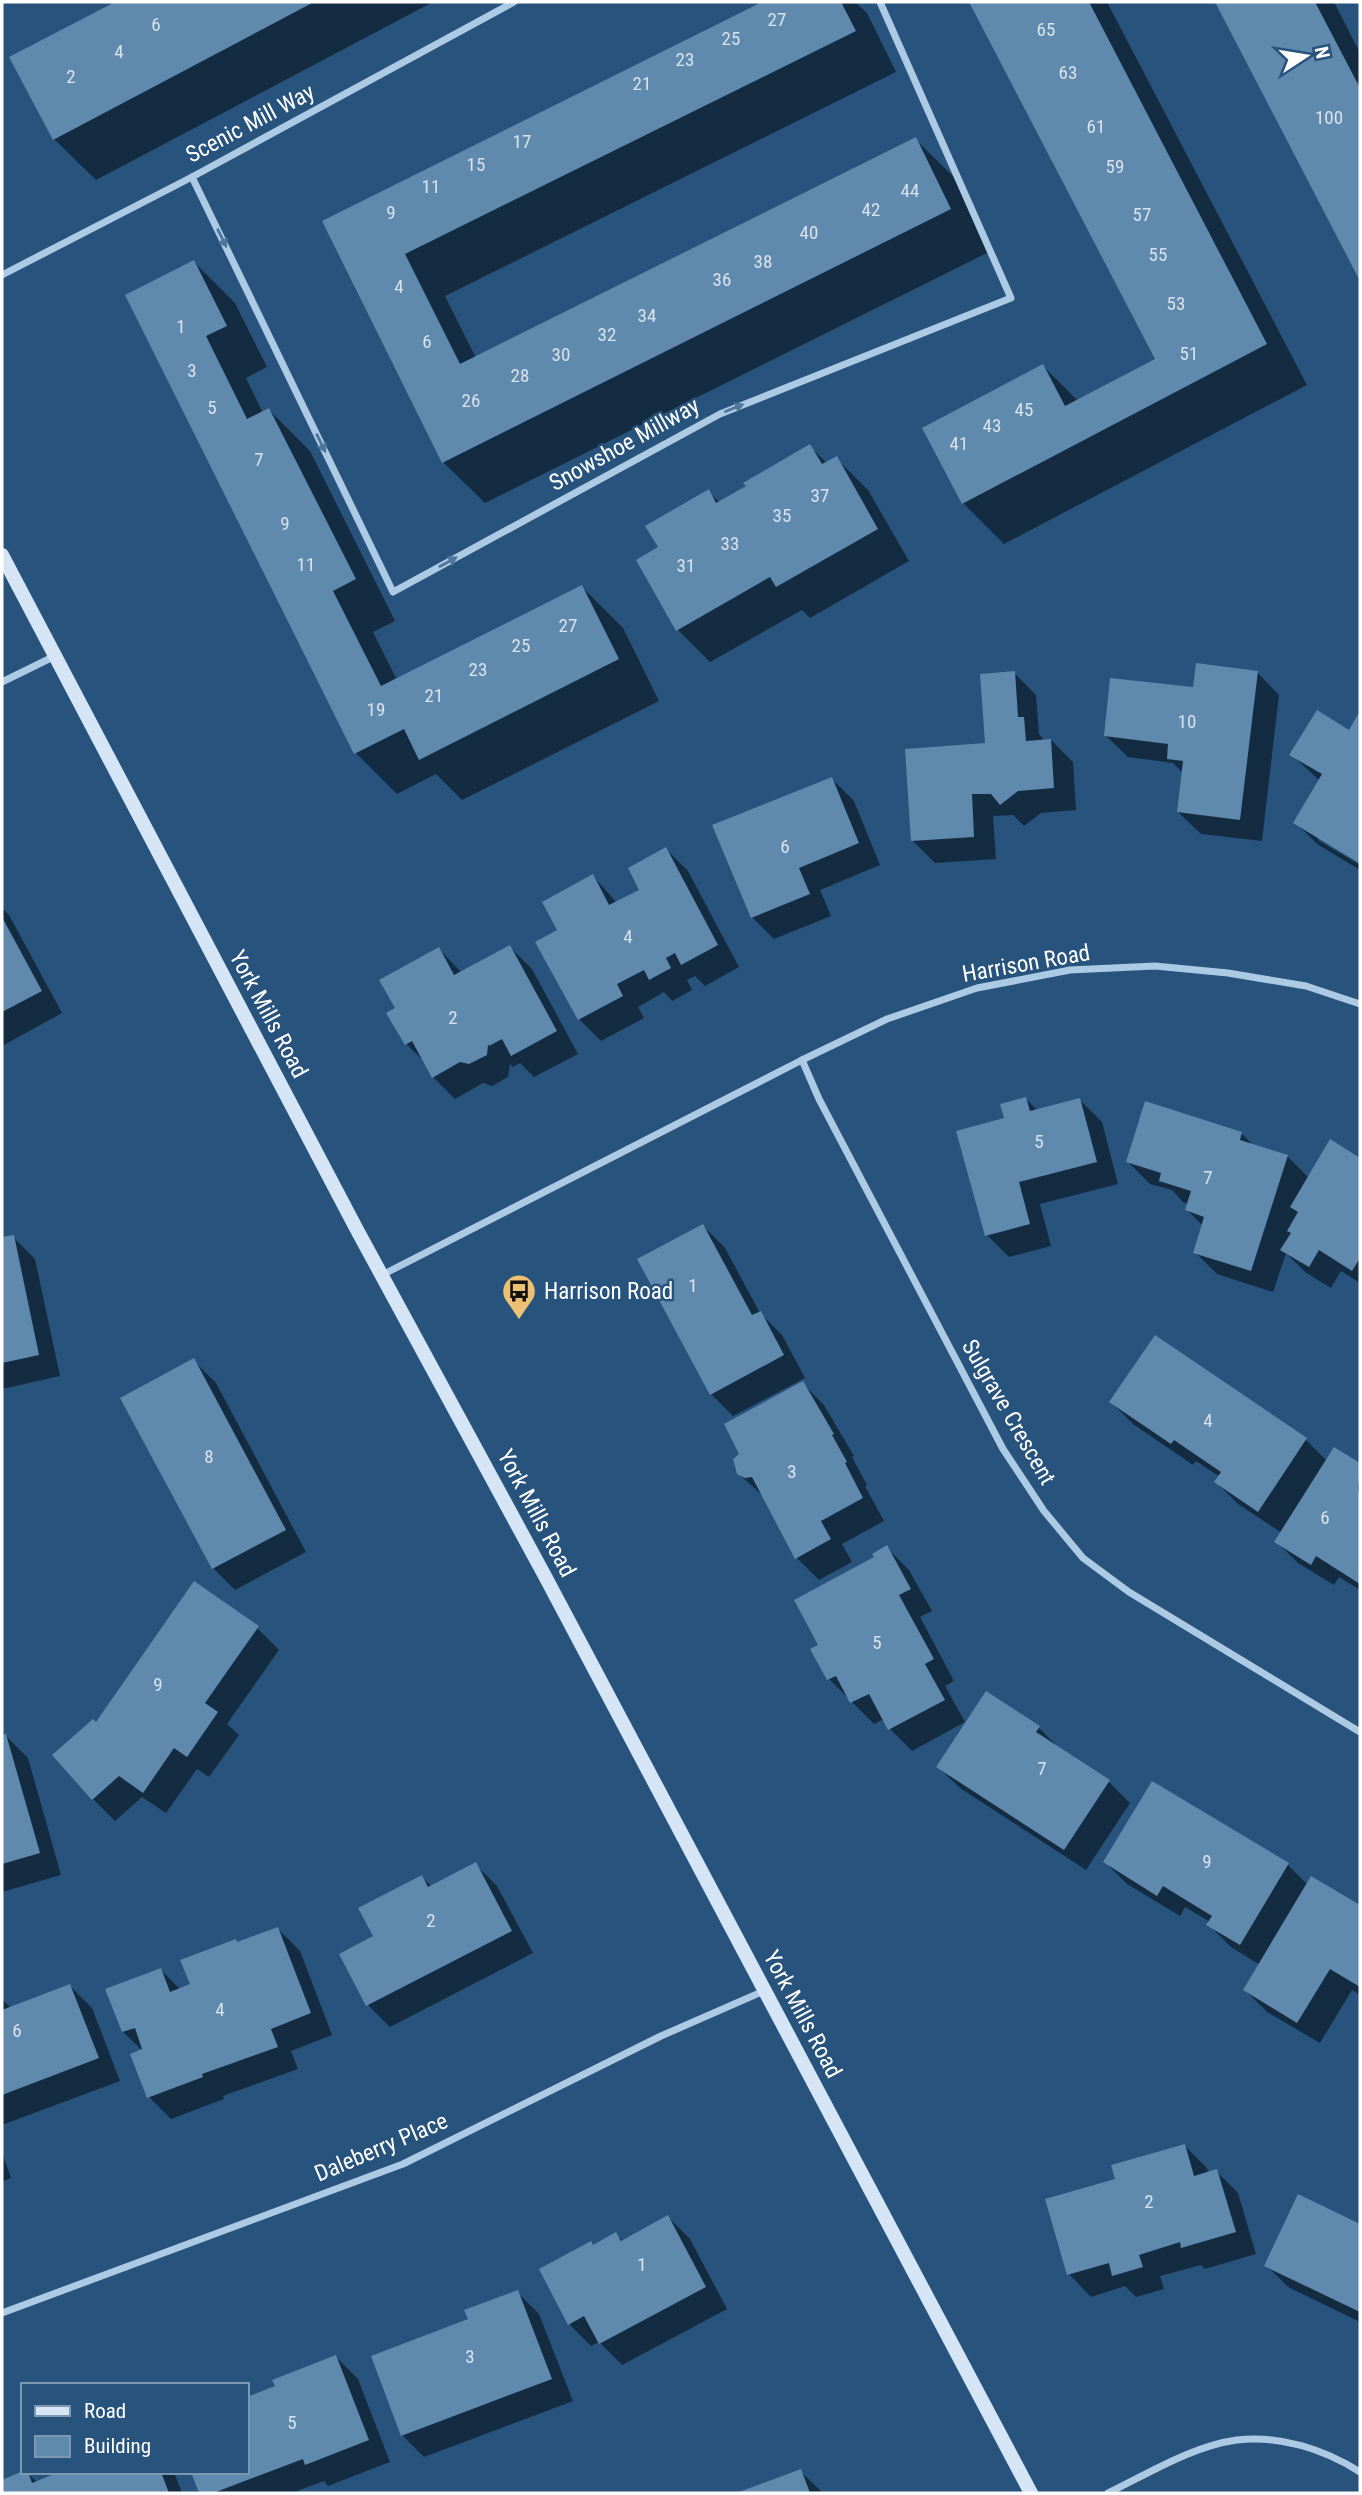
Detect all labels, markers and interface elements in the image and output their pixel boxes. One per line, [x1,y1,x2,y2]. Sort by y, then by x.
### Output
house number: 27 [768,8,786,31]
house number: 6 [151,13,161,36]
house number: 65 [1037,18,1055,41]
north arrow [1271,21,1341,91]
house number: 25 [722,27,740,50]
house number: 4 [114,40,124,63]
text: N [1310,44,1335,61]
house number: 23 [676,48,694,71]
house number: 63 [1059,61,1077,84]
house number: 2 [66,65,76,88]
house number: 21 [633,72,651,95]
street label: Scenic Mill Way [181,78,320,169]
house number: 100 [1315,106,1343,129]
house number: 61 [1087,115,1105,138]
house number: 17 [513,130,531,153]
house number: 15 [467,153,485,176]
house number: 59 [1106,155,1124,178]
house number: 11 [422,175,440,198]
house number: 44 [901,179,919,202]
house number: 42 [862,198,880,221]
house number: 9 [386,201,396,224]
house number: 57 [1133,203,1151,226]
house number: 40 [800,221,818,244]
one-way arrow [216,228,227,248]
house number: 55 [1149,243,1167,266]
house number: 38 [754,250,772,273]
house number: 36 [713,268,731,291]
house number: 4 [394,275,404,298]
house number: 53 [1167,292,1185,315]
house number: 34 [638,304,656,327]
house number: 1 [176,315,186,338]
house number: 32 [598,323,616,346]
house number: 6 [422,330,432,353]
house number: 51 [1180,342,1198,365]
house number: 30 [552,343,570,366]
house number: 3 [187,359,197,382]
house number: 28 [511,364,529,387]
house number: 26 [462,389,480,412]
street label: Snowshoe Millway [545,392,704,497]
house number: 5 [207,396,217,419]
house number: 45 [1015,398,1033,421]
one-way arrow [724,402,745,413]
house number: 43 [983,414,1001,437]
house number: 41 [950,432,968,455]
one-way arrow [315,433,327,453]
house number: 7 [254,448,264,471]
house number: 37 [811,484,829,507]
house number: 35 [773,504,791,527]
house number: 9 [280,512,290,535]
house number: 33 [721,532,739,555]
house number: 11 [297,553,315,576]
house number: 31 [677,554,695,577]
one-way arrow [438,556,458,568]
house number: 27 [559,614,577,637]
house number: 25 [512,634,530,657]
house number: 23 [469,658,487,681]
house number: 21 [425,684,443,707]
house number: 19 [367,698,385,721]
house number: 10 [1178,710,1196,733]
house number: 6 [780,835,790,858]
house number: 4 [623,925,633,948]
street label: Harrison Road [960,939,1092,988]
street label: York Mills Road [224,946,314,1083]
house number: 2 [448,1006,458,1029]
house number: 5 [1034,1130,1044,1153]
house number: 7 [1203,1166,1213,1189]
bus stop icon: Harrison Road [500,1272,538,1321]
house number: 1 [688,1274,698,1297]
place label: Harrison Road [544,1278,673,1305]
street label: Sulgrave Crescent [956,1335,1061,1490]
house number: 4 [1203,1409,1213,1432]
house number: 8 [204,1445,214,1468]
street label: York Mills Road [492,1445,582,1582]
house number: 3 [787,1460,797,1483]
house number: 6 [1320,1506,1330,1529]
house number: 5 [872,1631,882,1654]
house number: 9 [153,1673,163,1696]
house number: 7 [1037,1757,1047,1780]
house number: 9 [1202,1850,1212,1873]
house number: 2 [426,1909,436,1932]
street label: York Mills Road [758,1946,848,2083]
house number: 4 [215,1998,225,2021]
house number: 6 [12,2019,22,2042]
street label: Daleberry Place [311,2107,452,2188]
house number: 2 [1144,2190,1154,2213]
house number: 1 [637,2253,647,2276]
house number: 3 [465,2345,475,2368]
legend [21,2383,248,2474]
text: Road [84,2399,126,2423]
house number: 5 [287,2411,297,2434]
text: Building [84,2434,151,2458]

